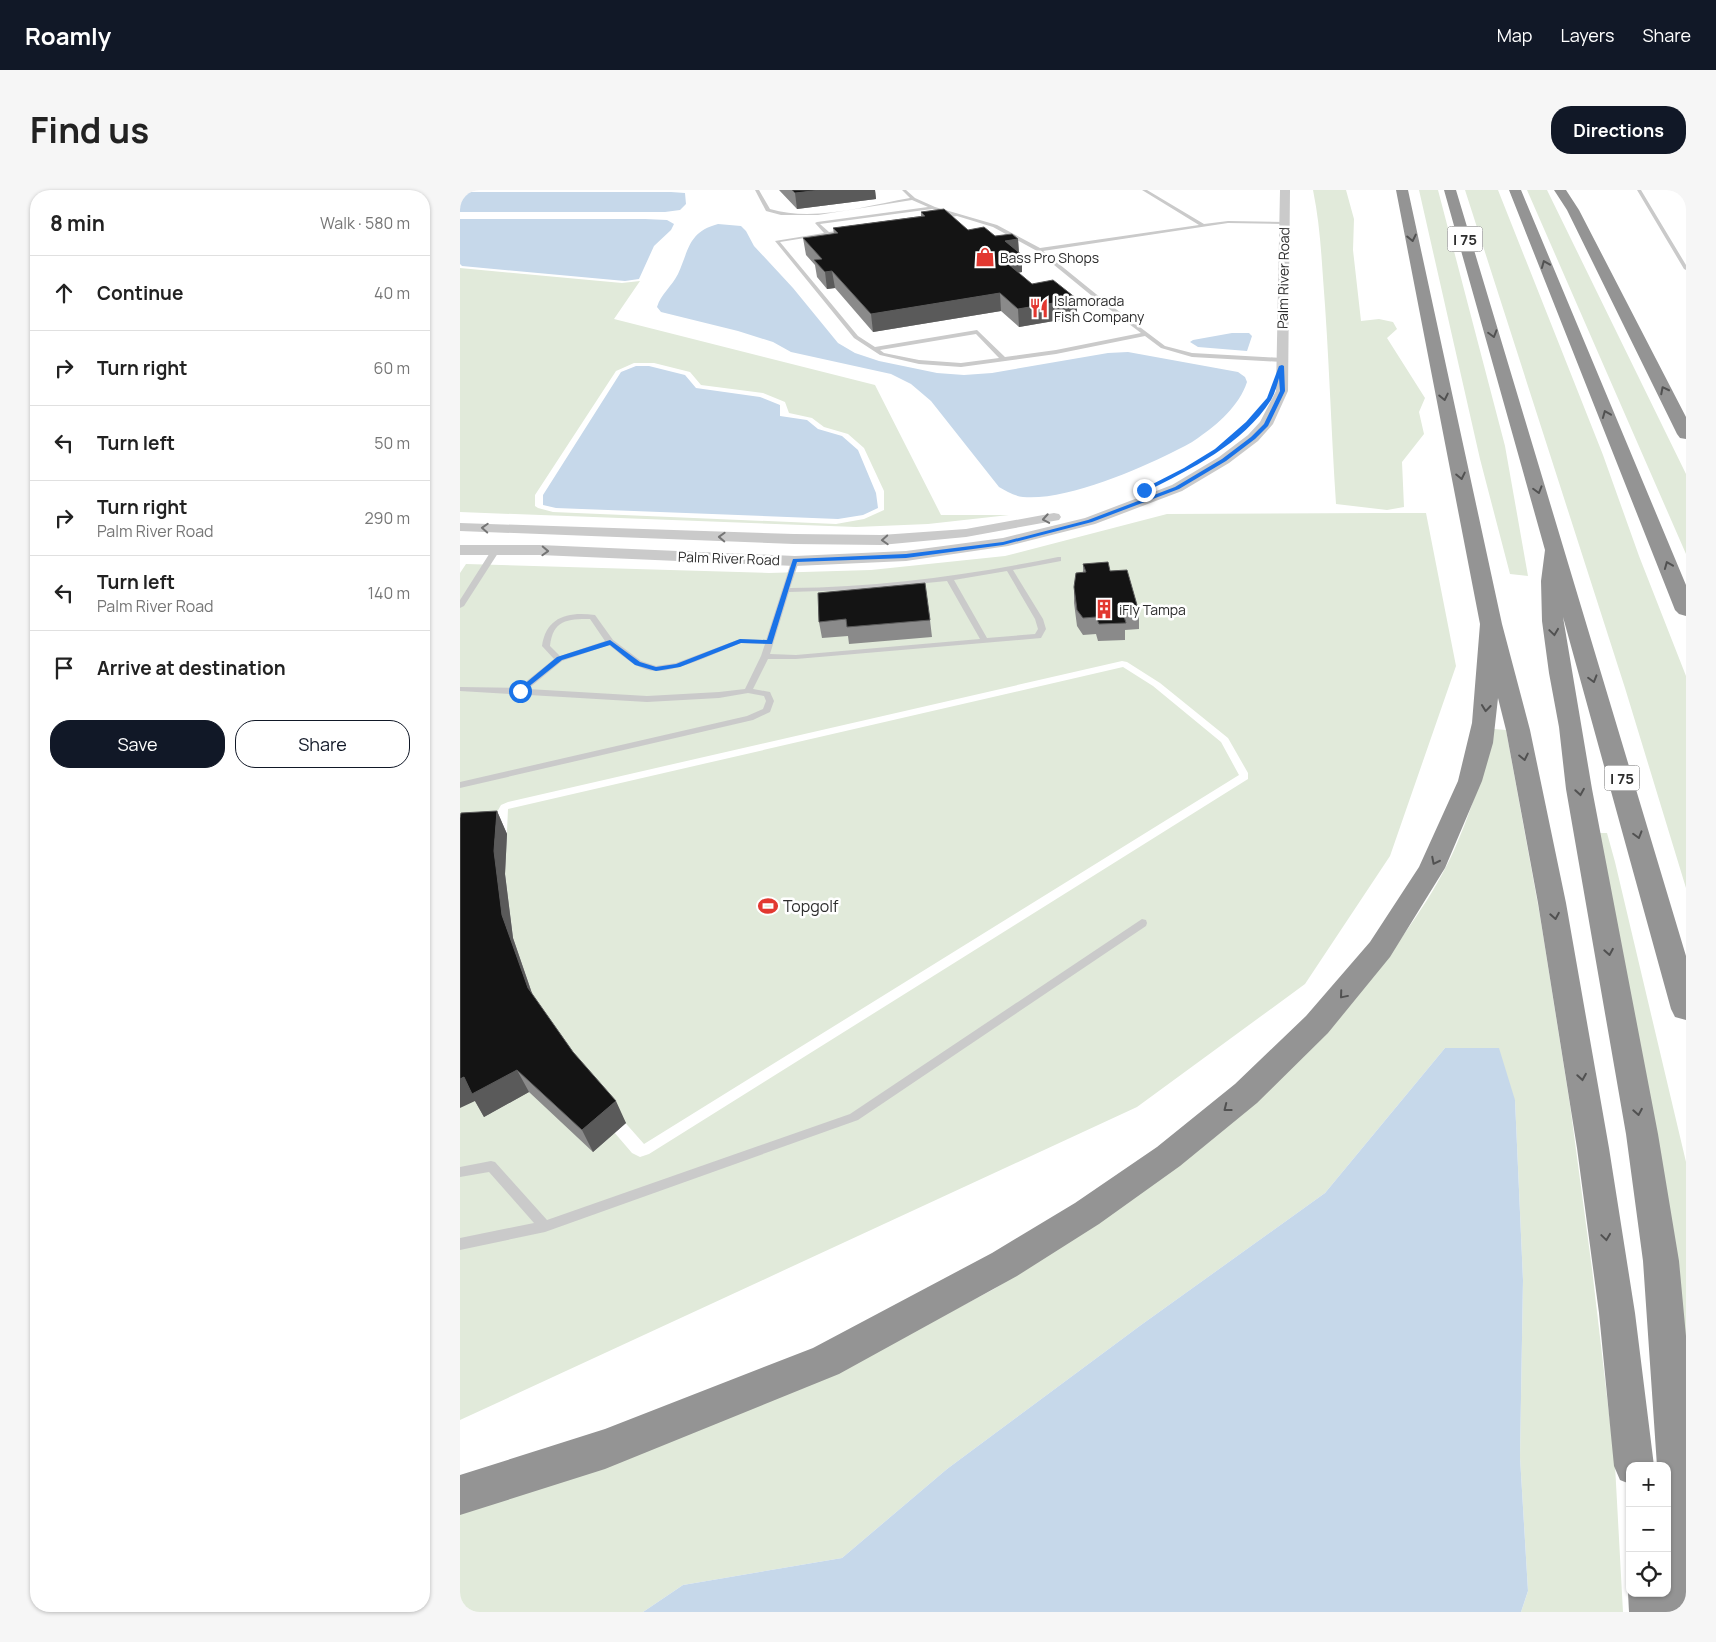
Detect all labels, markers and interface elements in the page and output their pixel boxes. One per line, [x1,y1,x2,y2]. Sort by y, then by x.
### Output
text: Roamly [25,19,111,52]
text: Map [1497,23,1532,47]
text: Layers [1560,23,1614,47]
text: Share [1642,23,1691,47]
text: Find us [30,106,149,154]
button: Directions [1551,106,1686,154]
text: 8 min [50,209,105,237]
text: Walk · 580 m [320,212,410,234]
road number: I 75 [1448,226,1482,252]
street label: Palm River Road [1273,227,1293,329]
one-way arrow [1406,233,1417,242]
shop icon: Bass Pro Shops [974,246,996,268]
place label: Bass Pro Shops [1000,248,1099,267]
one-way arrow [1540,260,1551,269]
icon: ahead [50,279,78,307]
text: Continue [97,280,183,306]
text: 40 m [374,282,410,304]
place label: Islamorada Fish Company [1054,291,1145,326]
restaurant icon: Islamorada Fish Company [1028,297,1050,319]
one-way arrow [1487,330,1497,338]
icon: right [50,354,78,382]
text: Turn right [97,355,187,381]
text: 60 m [374,357,410,379]
one-way arrow [1660,387,1670,396]
one-way arrow [1439,393,1449,401]
one-way arrow [1602,410,1612,419]
icon: left [50,429,78,457]
text: Turn left [97,430,175,456]
text: 50 m [374,432,410,454]
one-way arrow [1455,471,1465,480]
route end [1133,479,1156,502]
one-way arrow [1533,486,1543,494]
text: Turn right [97,494,187,520]
icon: right [50,504,78,532]
text: 290 m [364,507,410,529]
one-way arrow [1041,513,1050,523]
text: Palm River Road [97,520,214,542]
one-way arrow [481,522,489,533]
one-way arrow [718,532,726,542]
one-way arrow [880,534,888,545]
one-way arrow [541,545,549,556]
street label: Palm River Road [678,547,780,569]
one-way arrow [1663,561,1674,570]
text: Turn left [97,569,175,595]
icon: left [50,579,78,607]
text: 140 m [368,582,410,604]
text: Palm River Road [97,595,214,617]
building icon: iFly Tampa [1093,598,1115,620]
place label: iFly Tampa [1119,600,1186,619]
one-way arrow [1549,627,1559,636]
icon: arrive [50,654,78,682]
text: Arrive at destination [97,655,286,681]
one-way arrow [1587,675,1598,684]
route start [509,680,532,703]
one-way arrow [1481,704,1492,712]
button: Save [50,720,225,768]
button: Share [235,720,410,768]
one-way arrow [1518,752,1529,761]
road number: I 75 [1604,766,1640,790]
one-way arrow [1574,788,1585,796]
one-way arrow [1633,831,1643,839]
one-way arrow [1431,856,1441,865]
sports icon: Topgolf [757,895,779,917]
place label: Topgolf [783,895,839,917]
one-way arrow [1549,912,1559,921]
one-way arrow [1603,948,1614,956]
one-way arrow [1340,989,1349,998]
one-way arrow [1576,1072,1586,1081]
one-way arrow [1224,1103,1233,1112]
one-way arrow [1633,1107,1643,1116]
one-way arrow [1600,1234,1611,1242]
map controls [1626,1462,1671,1597]
button: + [1626,1462,1671,1507]
button: − [1626,1507,1671,1552]
button: locate [1626,1552,1671,1597]

